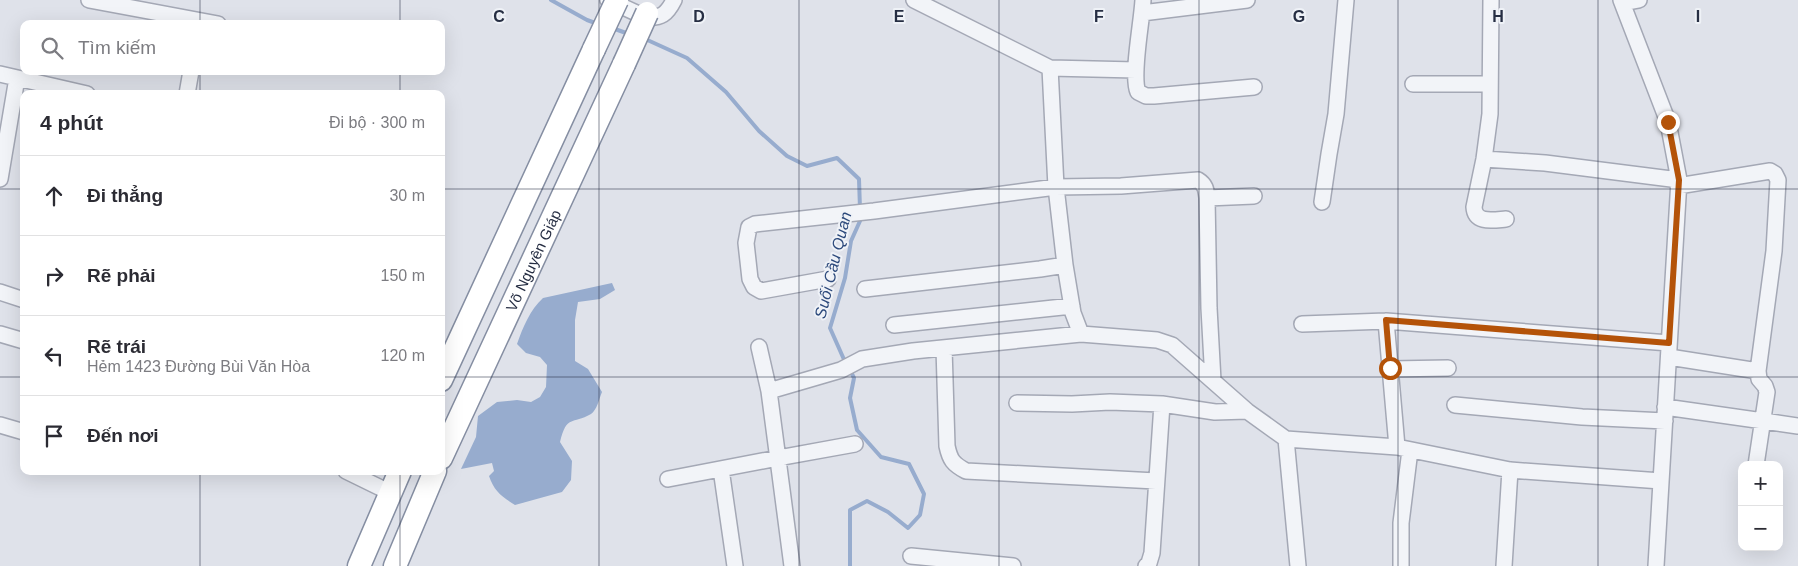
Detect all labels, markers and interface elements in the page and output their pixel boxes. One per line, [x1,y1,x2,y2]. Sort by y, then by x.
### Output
text: C [493,8,505,25]
text: D [693,8,705,25]
text: E [894,8,905,25]
text: F [1094,8,1104,25]
text: G [1293,8,1305,25]
text: H [1492,8,1504,25]
text: I [1696,8,1700,25]
search box [20,20,445,75]
icon: search [38,34,66,62]
text: Tìm kiếm [78,37,156,58]
text: 4 phút [40,111,103,134]
route end [1657,111,1680,134]
text: Đi bộ · 300 m [329,114,425,131]
icon: ahead [40,182,68,210]
text: Đi thẳng [87,185,163,206]
text: 30 m [389,187,425,204]
street label: Võ Nguyên Giáp [502,207,564,314]
water label: Suối Cầu Quan [812,210,855,320]
icon: right [40,262,68,290]
text: Rẽ phải [87,265,156,286]
text: 150 m [381,267,425,284]
text: Rẽ trái [87,336,146,357]
icon: left [40,342,68,370]
text: 120 m [381,347,425,364]
route start [1379,357,1402,380]
text: Hẻm 1423 Đường Bùi Văn Hòa [87,358,310,375]
icon: arrive [40,422,68,450]
text: Đến nơi [87,425,159,446]
map controls [1738,461,1783,551]
button: + [1738,461,1783,506]
button: − [1738,506,1783,551]

